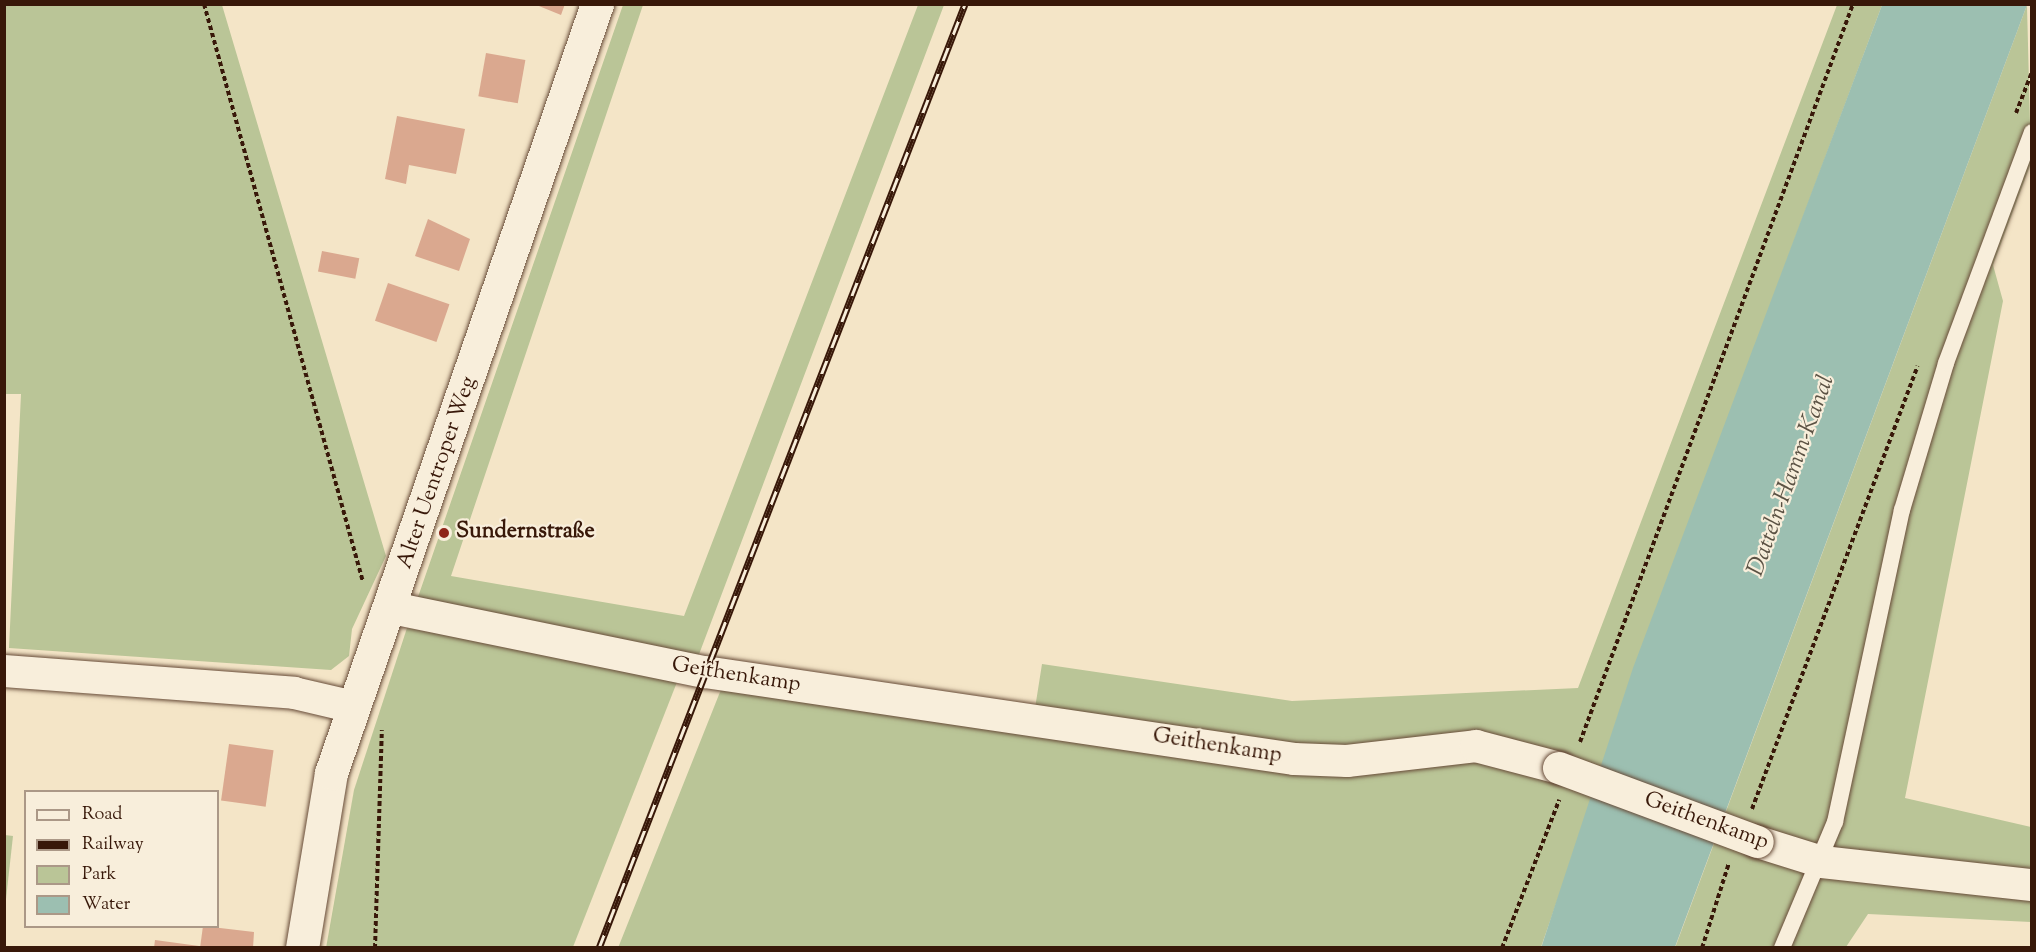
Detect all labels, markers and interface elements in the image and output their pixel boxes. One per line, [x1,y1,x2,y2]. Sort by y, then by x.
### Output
water label: Datteln-Hamm-Kanal [1742,372,1842,580]
street label: Alter Uentroper Weg [393,373,483,573]
place label: Sundernstraße [456,520,595,546]
marker: Sundernstraße [437,526,451,540]
street label: Geithenkamp [670,653,802,699]
street label: Geithenkamp [1151,724,1283,770]
street label: Geithenkamp [1640,787,1772,857]
legend [24,790,219,928]
text: Road [82,802,122,828]
text: Railway [82,832,144,858]
text: Park [82,862,116,888]
text: Water [82,892,130,918]

